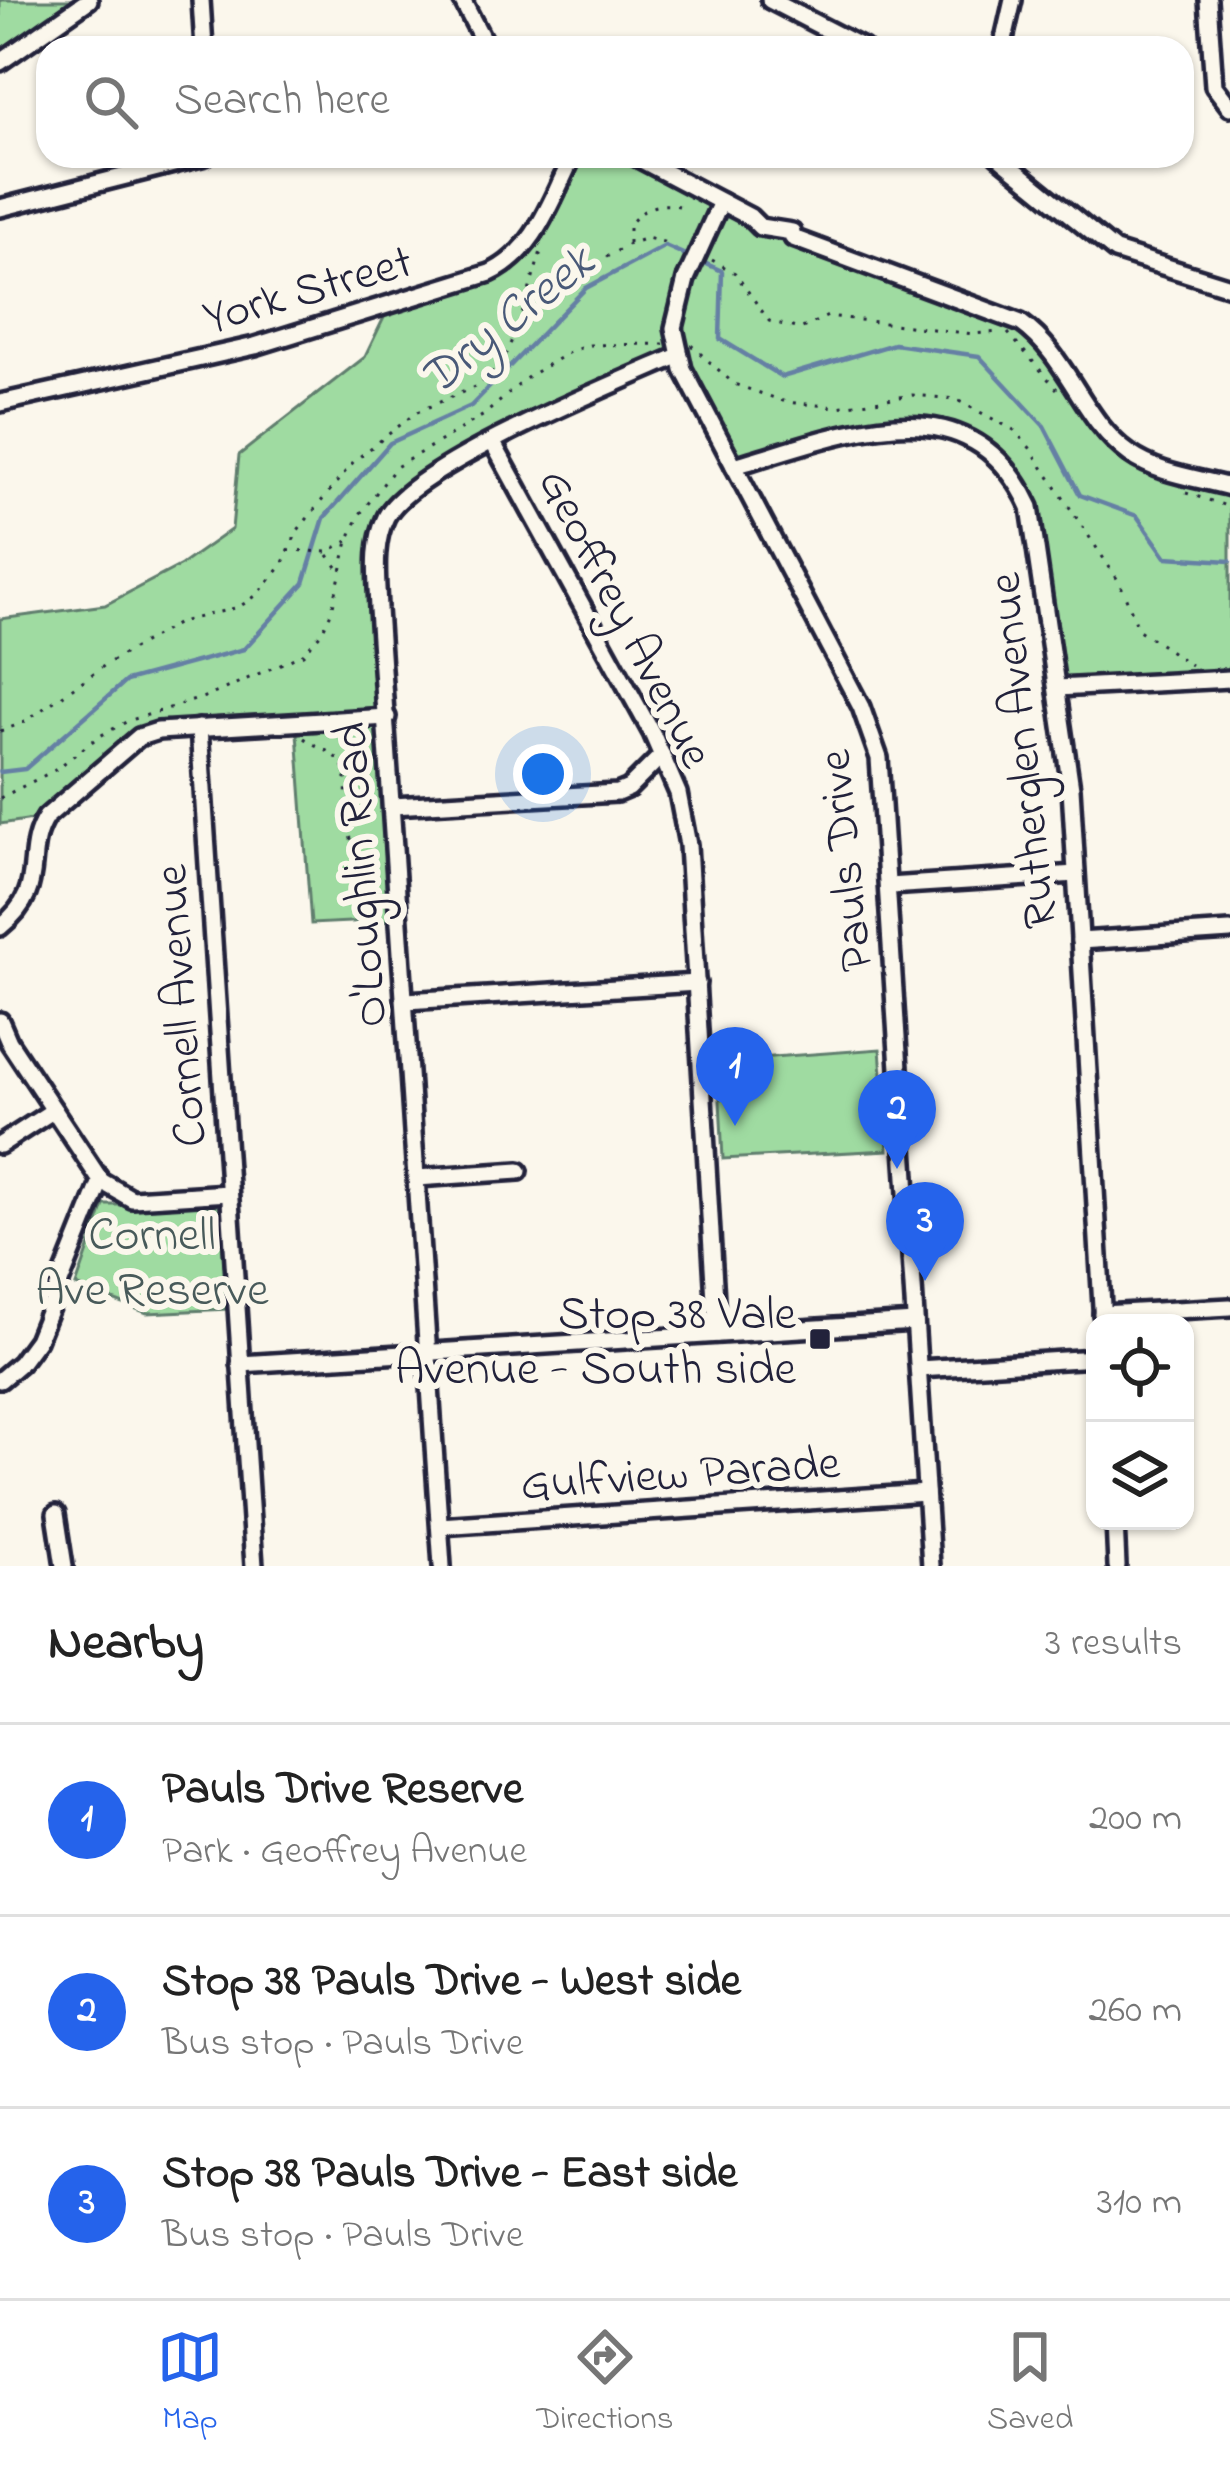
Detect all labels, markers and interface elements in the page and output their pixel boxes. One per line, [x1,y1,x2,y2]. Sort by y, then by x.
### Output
search box [36,36,1194,168]
icon: search [78,69,144,135]
text: Search here [174,69,390,135]
water label: Dry Creek [405,227,614,416]
street label: York Street [196,229,421,355]
street label: Geoffrey Avenue [518,457,729,782]
street label: Rutherglen Avenue [971,568,1079,932]
street label: O'Loughlin Road [317,720,410,1030]
your location [513,744,573,804]
street label: Pauls Drive [801,746,894,975]
street label: Cornell Avenue [138,862,228,1149]
pin: 1 [696,1027,774,1126]
pin: 2 [858,1070,936,1169]
pin: 3 [886,1182,964,1281]
park label: Cornell Ave Reserve [35,1202,269,1327]
place label: Stop 38 Vale Avenue - South side [395,1281,796,1406]
map controls [1086,1314,1194,1530]
button: locate [1086,1314,1194,1422]
marker: Stop 38 Vale Avenue - South side [807,1326,833,1352]
button: layers [1086,1422,1194,1530]
street label: Gulfview Parade [518,1430,843,1522]
text: Nearby [48,1607,204,1682]
text: 3 results [1045,1616,1182,1673]
text: Pauls Drive Reserve [162,1758,523,1824]
text: 1 [81,1791,93,1848]
text: 200 m [1089,1791,1182,1848]
text: Park · Geoffrey Avenue [162,1824,527,1881]
text: Stop 38 Pauls Drive - West side [162,1950,741,2016]
text: 2 [77,1983,97,2040]
text: 260 m [1089,1983,1182,2040]
text: Bus stop · Pauls Drive [162,2016,523,2073]
text: Stop 38 Pauls Drive - East side [162,2142,737,2208]
text: 3 [79,2175,95,2232]
text: 310 m [1097,2175,1182,2232]
text: Bus stop · Pauls Drive [162,2208,523,2265]
tab: Map [157,2324,223,2444]
tab: Directions [536,2324,674,2444]
tab: Saved [987,2324,1073,2444]

